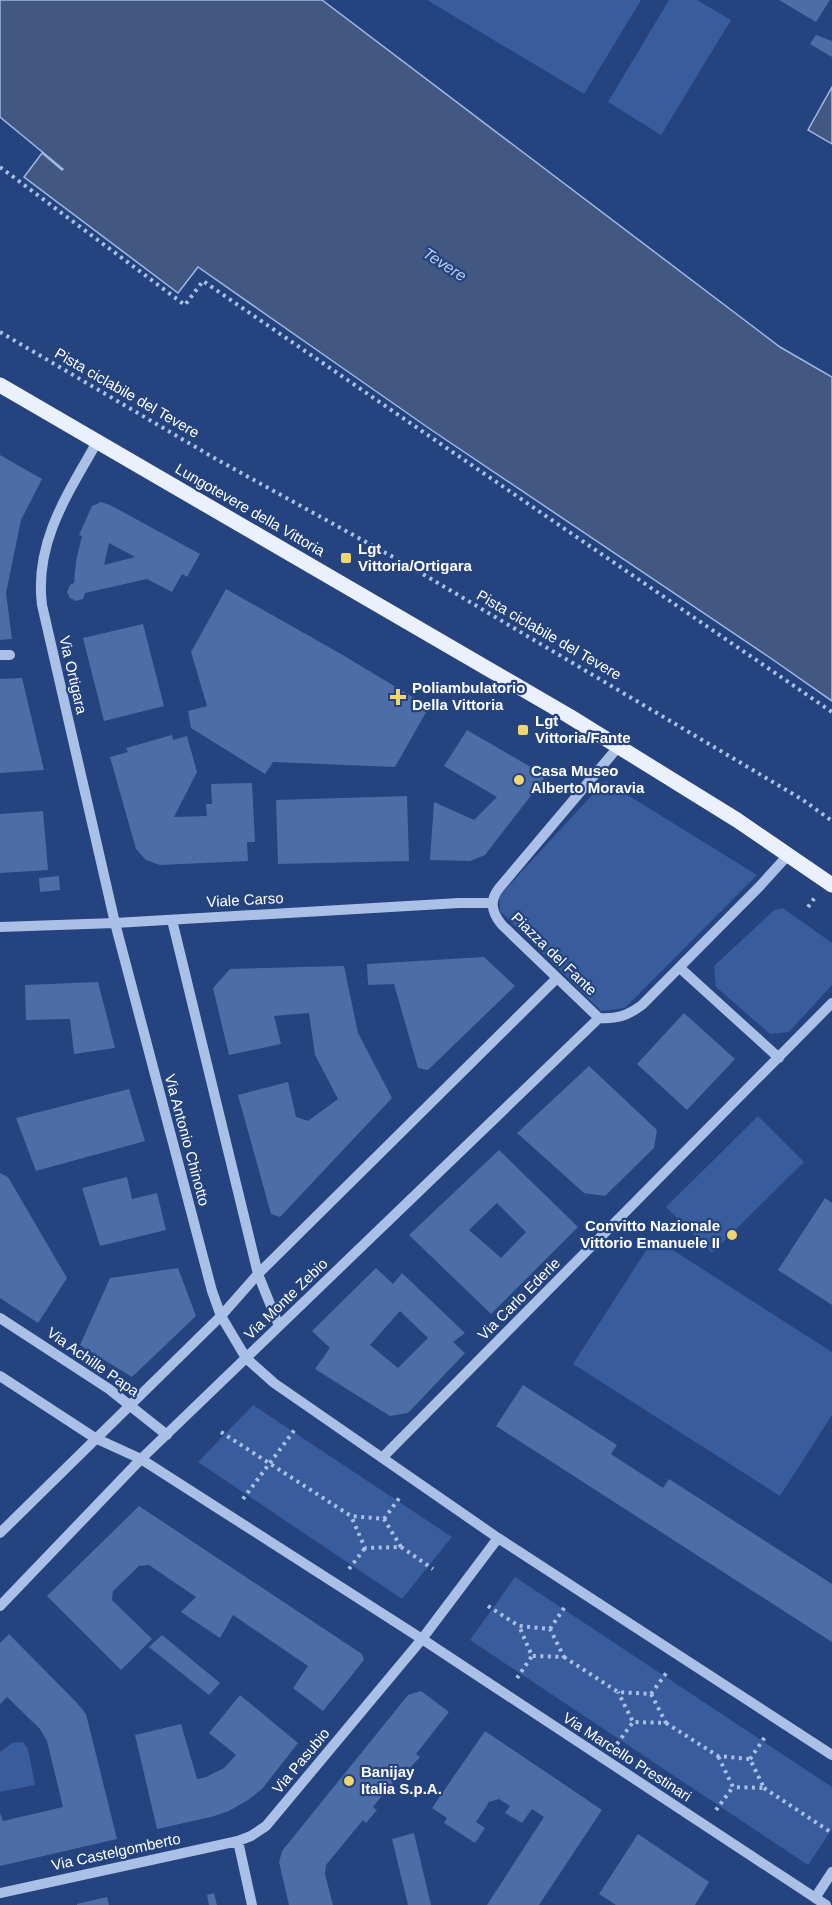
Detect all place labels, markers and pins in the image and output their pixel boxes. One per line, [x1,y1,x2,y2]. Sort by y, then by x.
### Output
place label: Lgt Vittoria/Ortigara [358,540,473,574]
marker: Lgt Vittoria/Ortigara [339,551,353,565]
place label: Poliambulatorio Della Vittoria [412,679,525,713]
marker: Poliambulatorio Della Vittoria [389,688,407,706]
place label: Lgt Vittoria/Fante [535,712,631,746]
marker: Lgt Vittoria/Fante [516,723,530,737]
place label: Casa Museo Alberto Moravia [531,762,645,796]
marker: Casa Museo Alberto Moravia [512,773,526,787]
place label: Convitto Nazionale Vittorio Emanuele II [580,1217,720,1251]
marker: Convitto Nazionale Vittorio Emanuele II [725,1228,739,1242]
place label: Banijay Italia S.p.A. [361,1763,442,1797]
marker: Banijay Italia S.p.A. [342,1774,356,1788]

